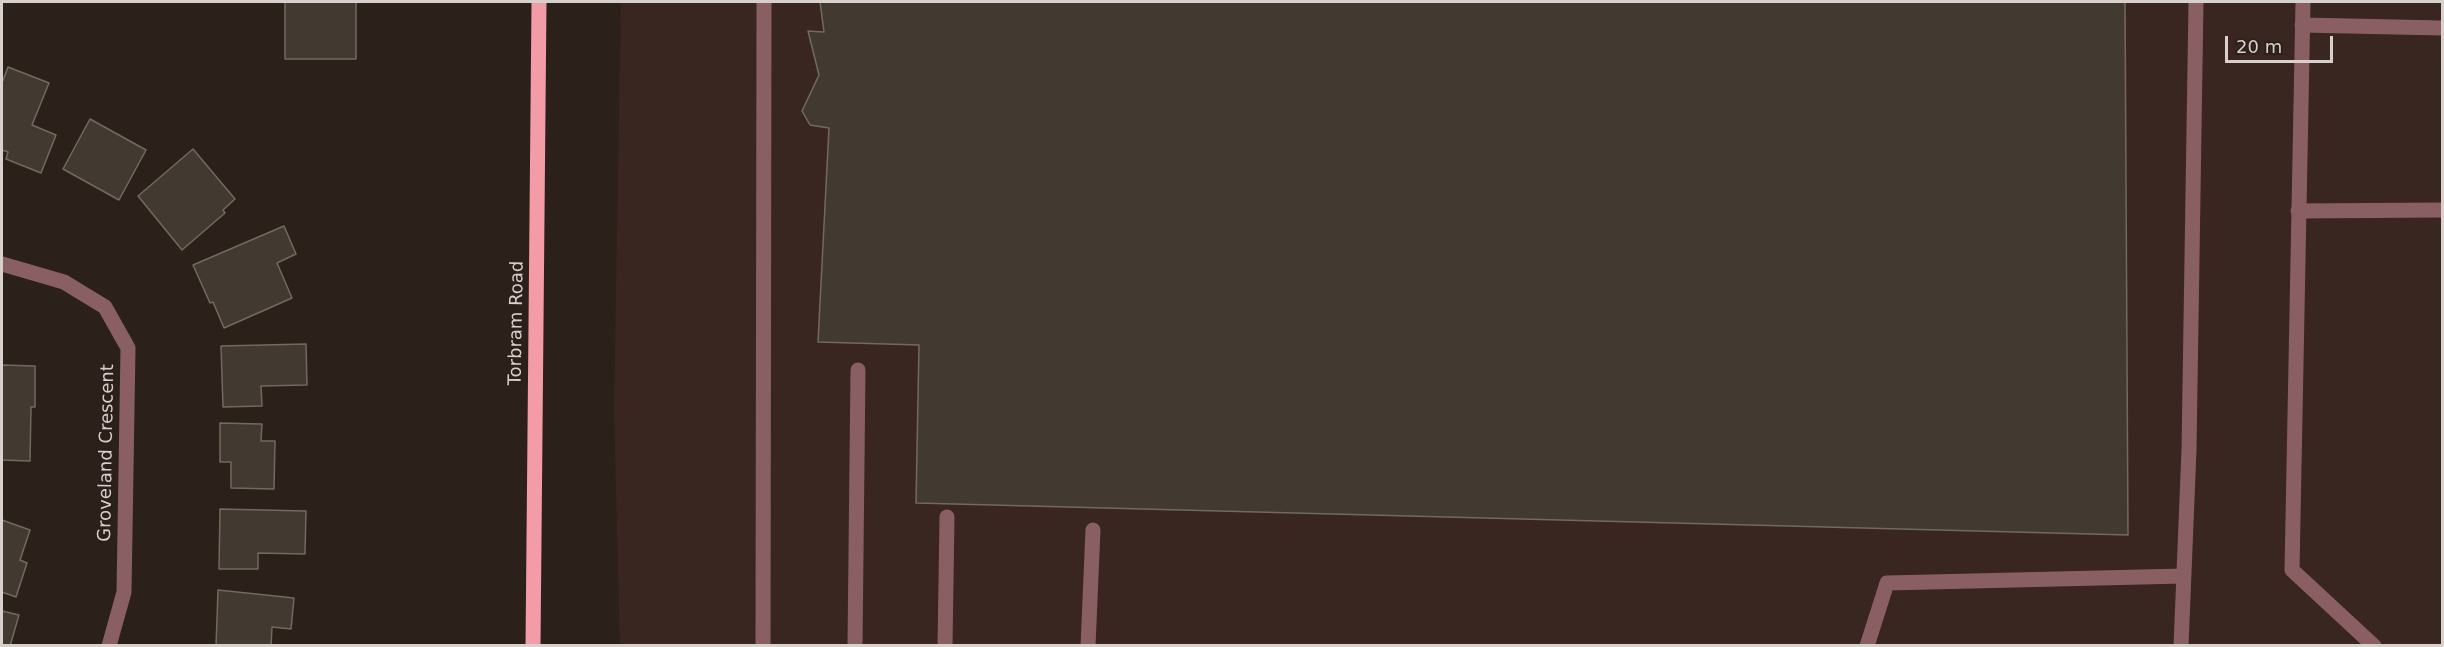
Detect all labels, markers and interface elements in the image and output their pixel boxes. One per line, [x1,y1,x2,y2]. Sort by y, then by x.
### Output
scale bar [2228,24,2336,62]
text: 20 m [2236,36,2282,57]
street label: Torbram Road [505,261,529,385]
street label: Groveland Crescent [95,364,119,542]

